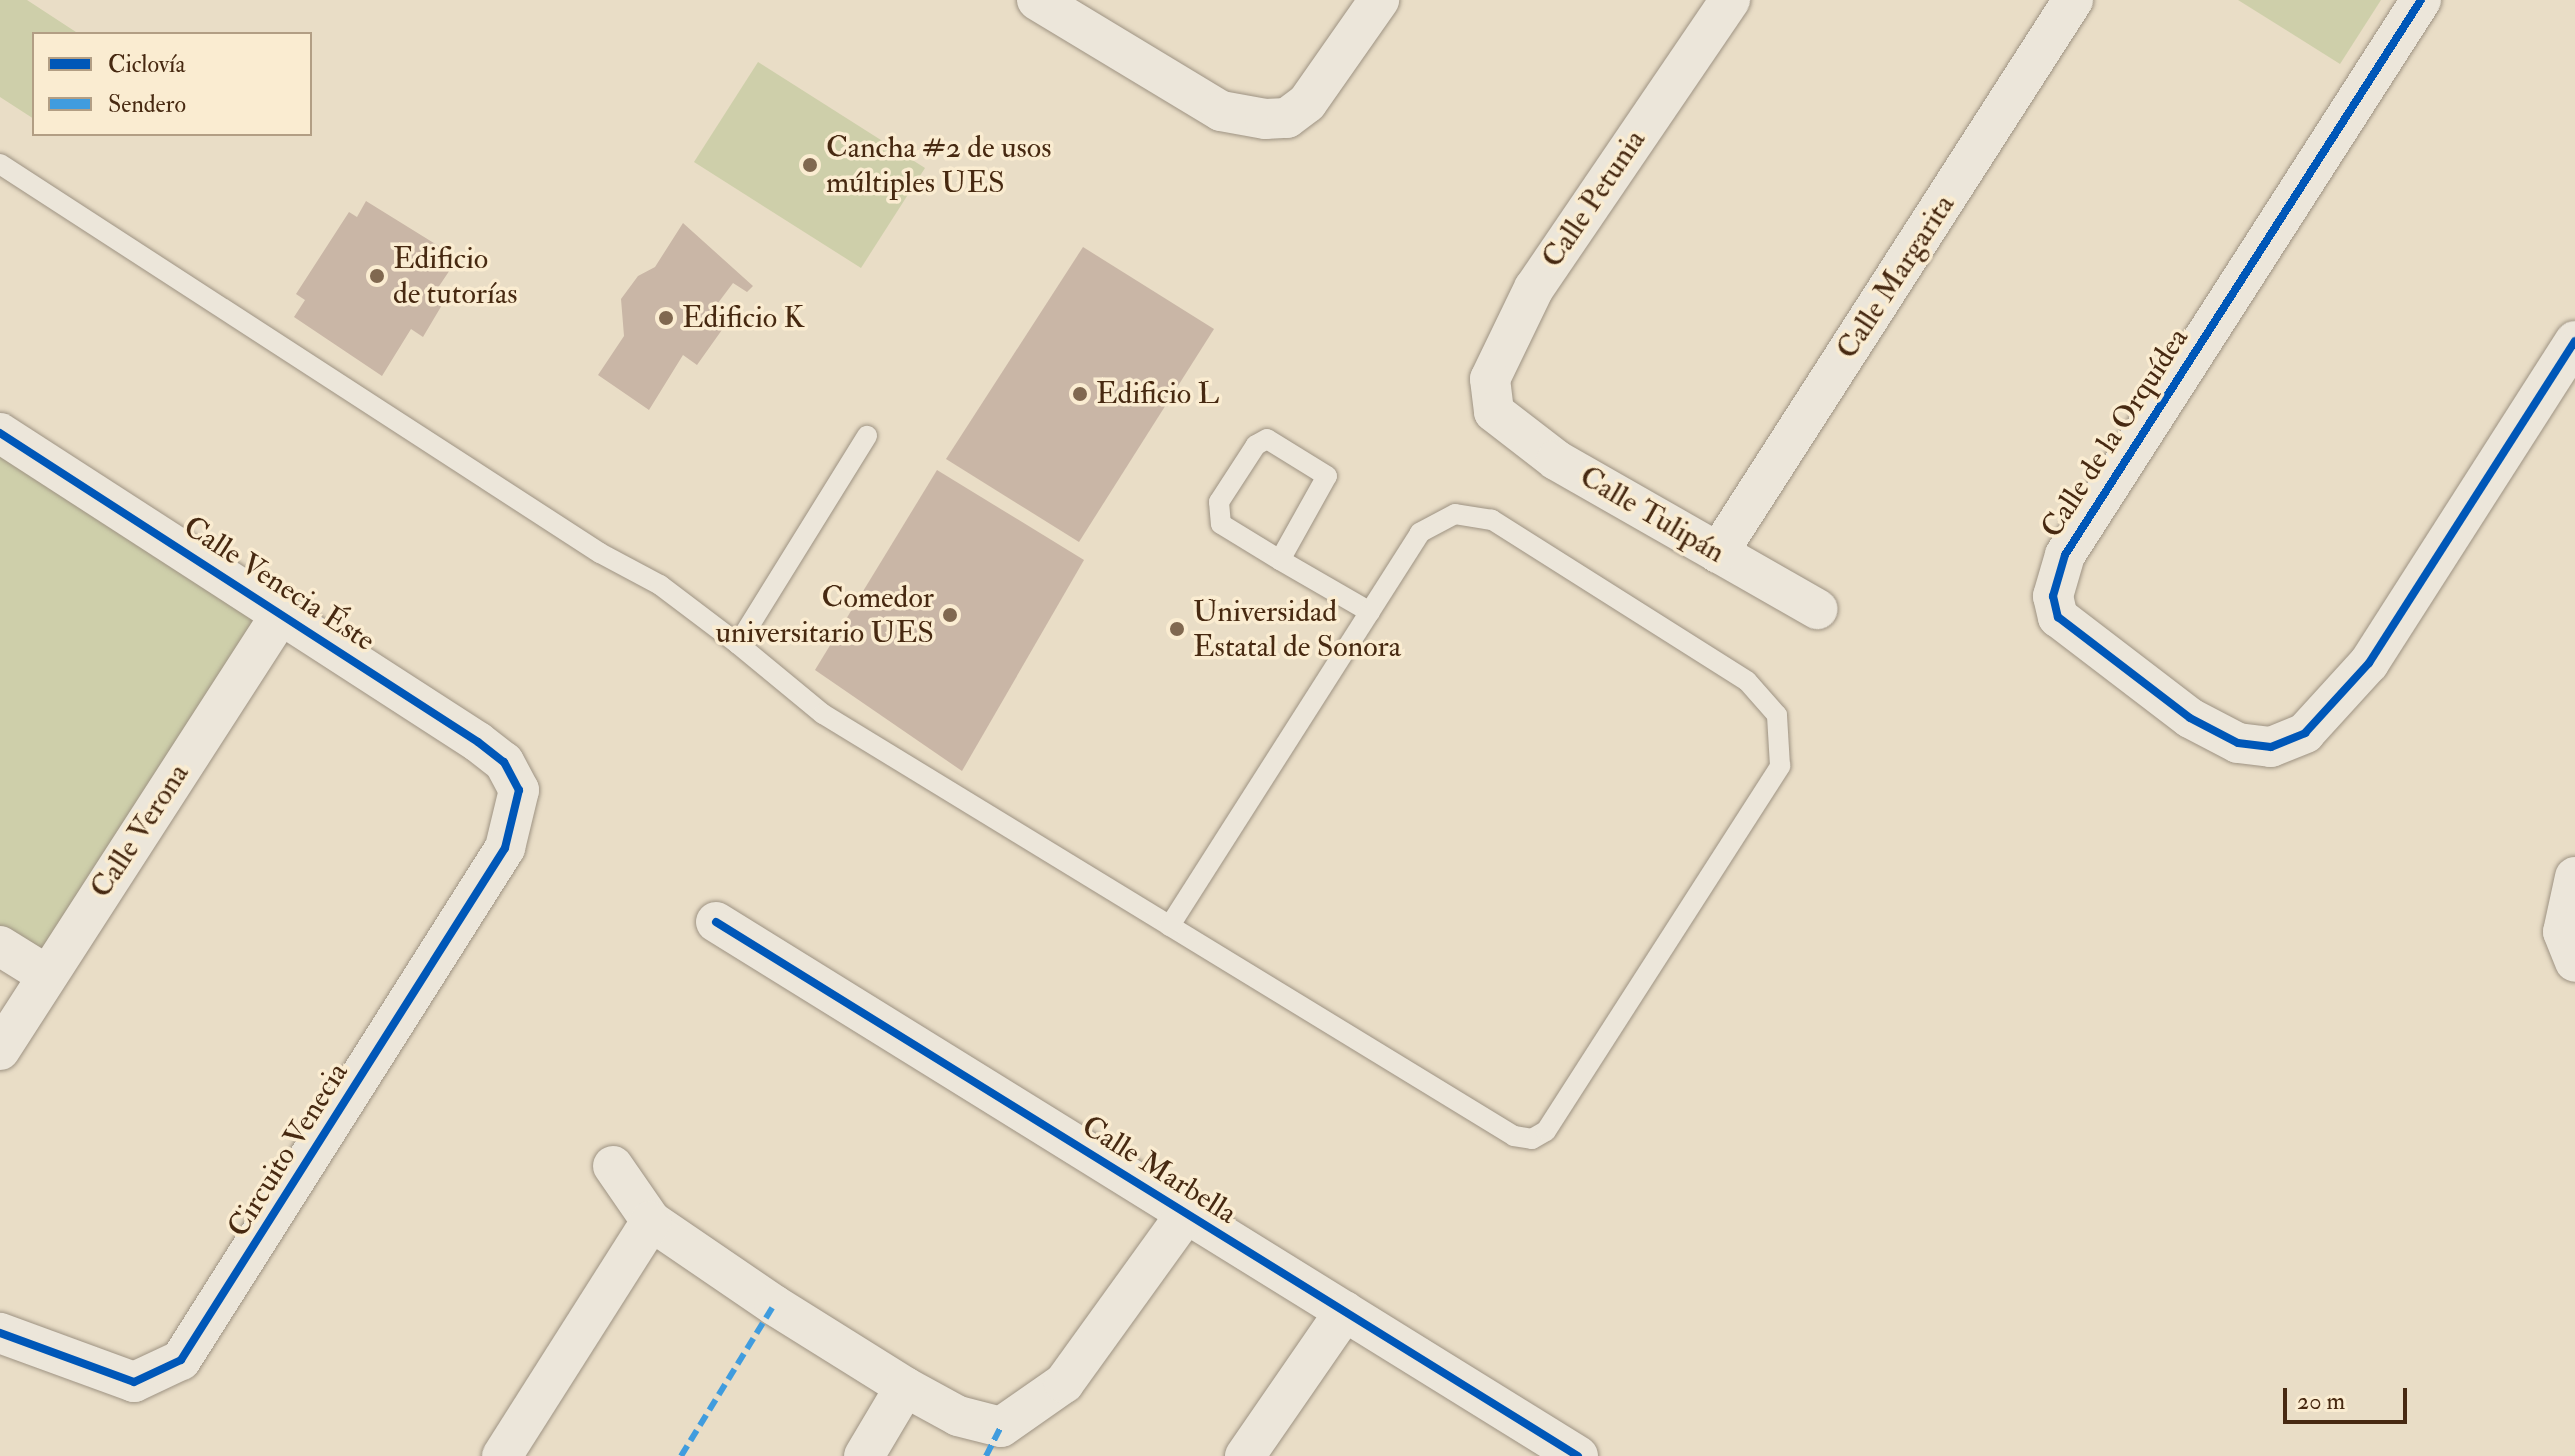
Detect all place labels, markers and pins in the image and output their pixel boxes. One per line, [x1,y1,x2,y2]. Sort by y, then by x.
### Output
place label: Cancha #2 de usos múltiples UES [826,130,1051,200]
marker: Cancha #2 de usos múltiples UES [801,156,819,174]
place label: Edificio de tutorías [393,241,518,312]
marker: Edificio de tutorías [368,267,386,285]
place label: Edificio K [682,300,805,336]
marker: Edificio K [657,309,675,327]
place label: Edificio L [1096,376,1219,412]
marker: Edificio L [1071,385,1089,403]
place label: Comedor universitario UES [715,580,934,650]
place label: Universidad Estatal de Sonora [1193,594,1401,664]
marker: Comedor universitario UES [941,606,959,624]
marker: Universidad Estatal de Sonora [1168,620,1186,638]

